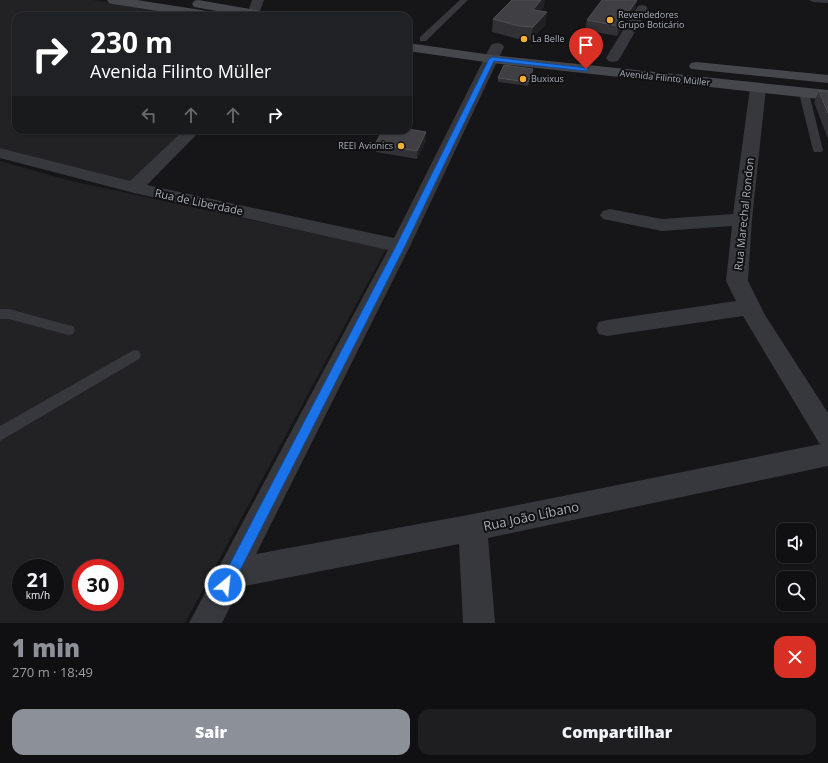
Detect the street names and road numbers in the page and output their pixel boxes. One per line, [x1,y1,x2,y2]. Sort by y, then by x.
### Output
street label: Avenida Filinto Müller [619,66,711,89]
street label: Rua Marechal Rondon [730,157,757,271]
street label: Rua de Liberdade [154,185,245,218]
street label: Rua João Líbano [482,497,581,535]

